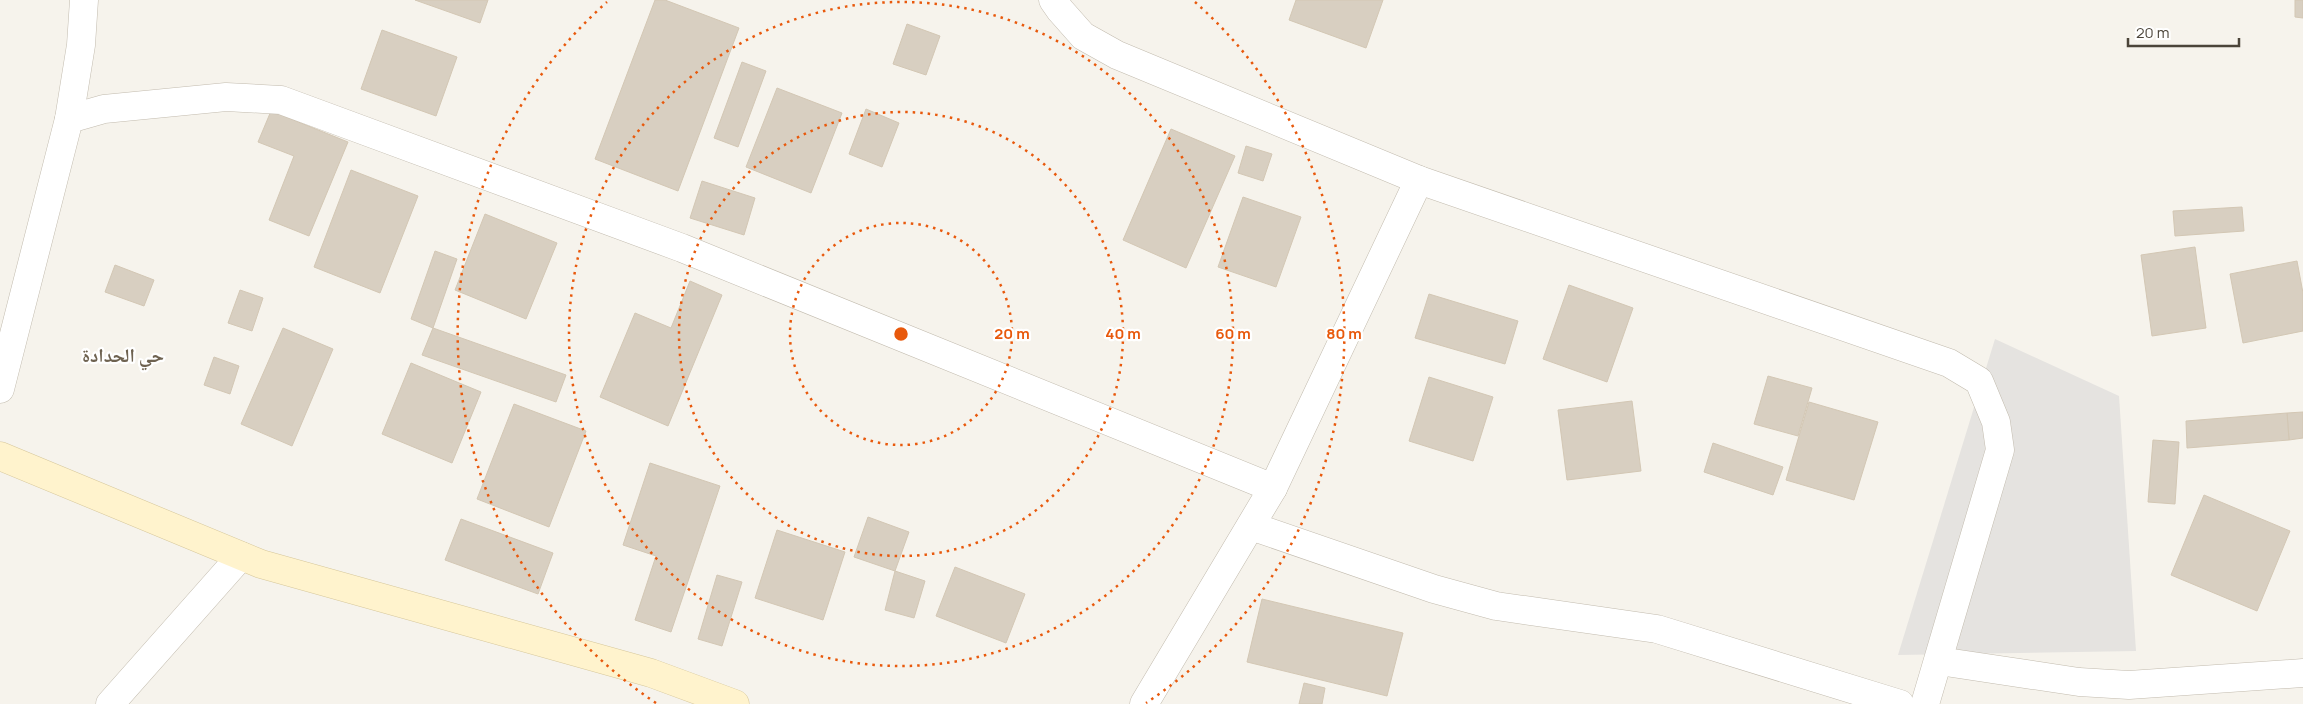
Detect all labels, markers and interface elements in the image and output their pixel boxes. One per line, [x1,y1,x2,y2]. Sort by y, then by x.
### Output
scale bar [2128,15,2239,47]
text: 20 m [2136,22,2169,43]
text: 20 m [994,323,1030,344]
text: 40 m [1105,323,1141,344]
text: 60 m [1215,323,1251,344]
text: 80 m [1326,323,1362,344]
centre of rings [892,325,910,343]
district label: حي الحدادة [82,342,164,371]

